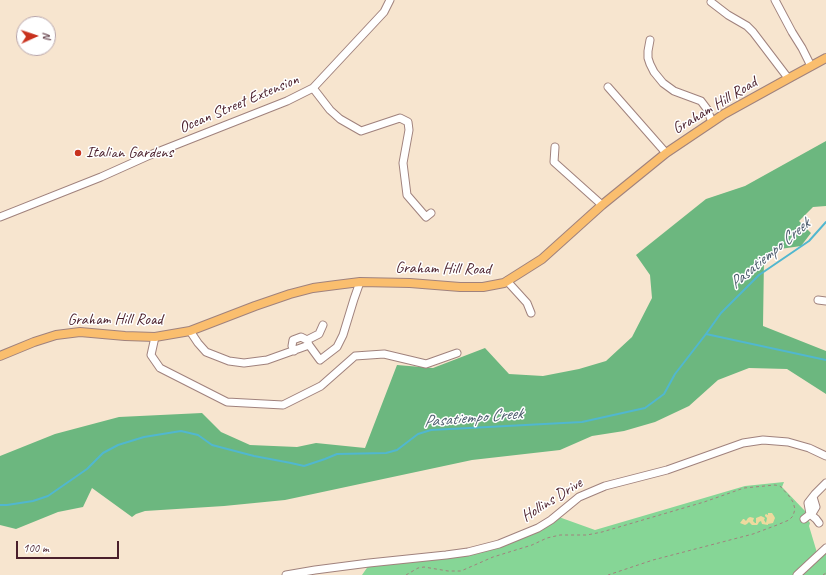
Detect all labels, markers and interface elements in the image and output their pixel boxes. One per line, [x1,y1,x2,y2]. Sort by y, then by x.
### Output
north arrow [16,16,56,56]
text: N [40,32,54,39]
street label: Ocean Street Extension [176,70,302,138]
street label: Graham Hill Road [669,73,761,139]
place label: Italian Gardens [86,143,173,163]
marker: Italian Gardens [73,148,83,158]
water label: Pasatiempo Creek [726,214,814,294]
street label: Graham Hill Road [395,259,491,279]
street label: Graham Hill Road [67,310,163,330]
water label: Pasatiempo Creek [423,404,523,432]
street label: Hollins Drive [518,474,586,526]
scale bar [18,533,121,559]
text: 100 m [23,540,49,556]

